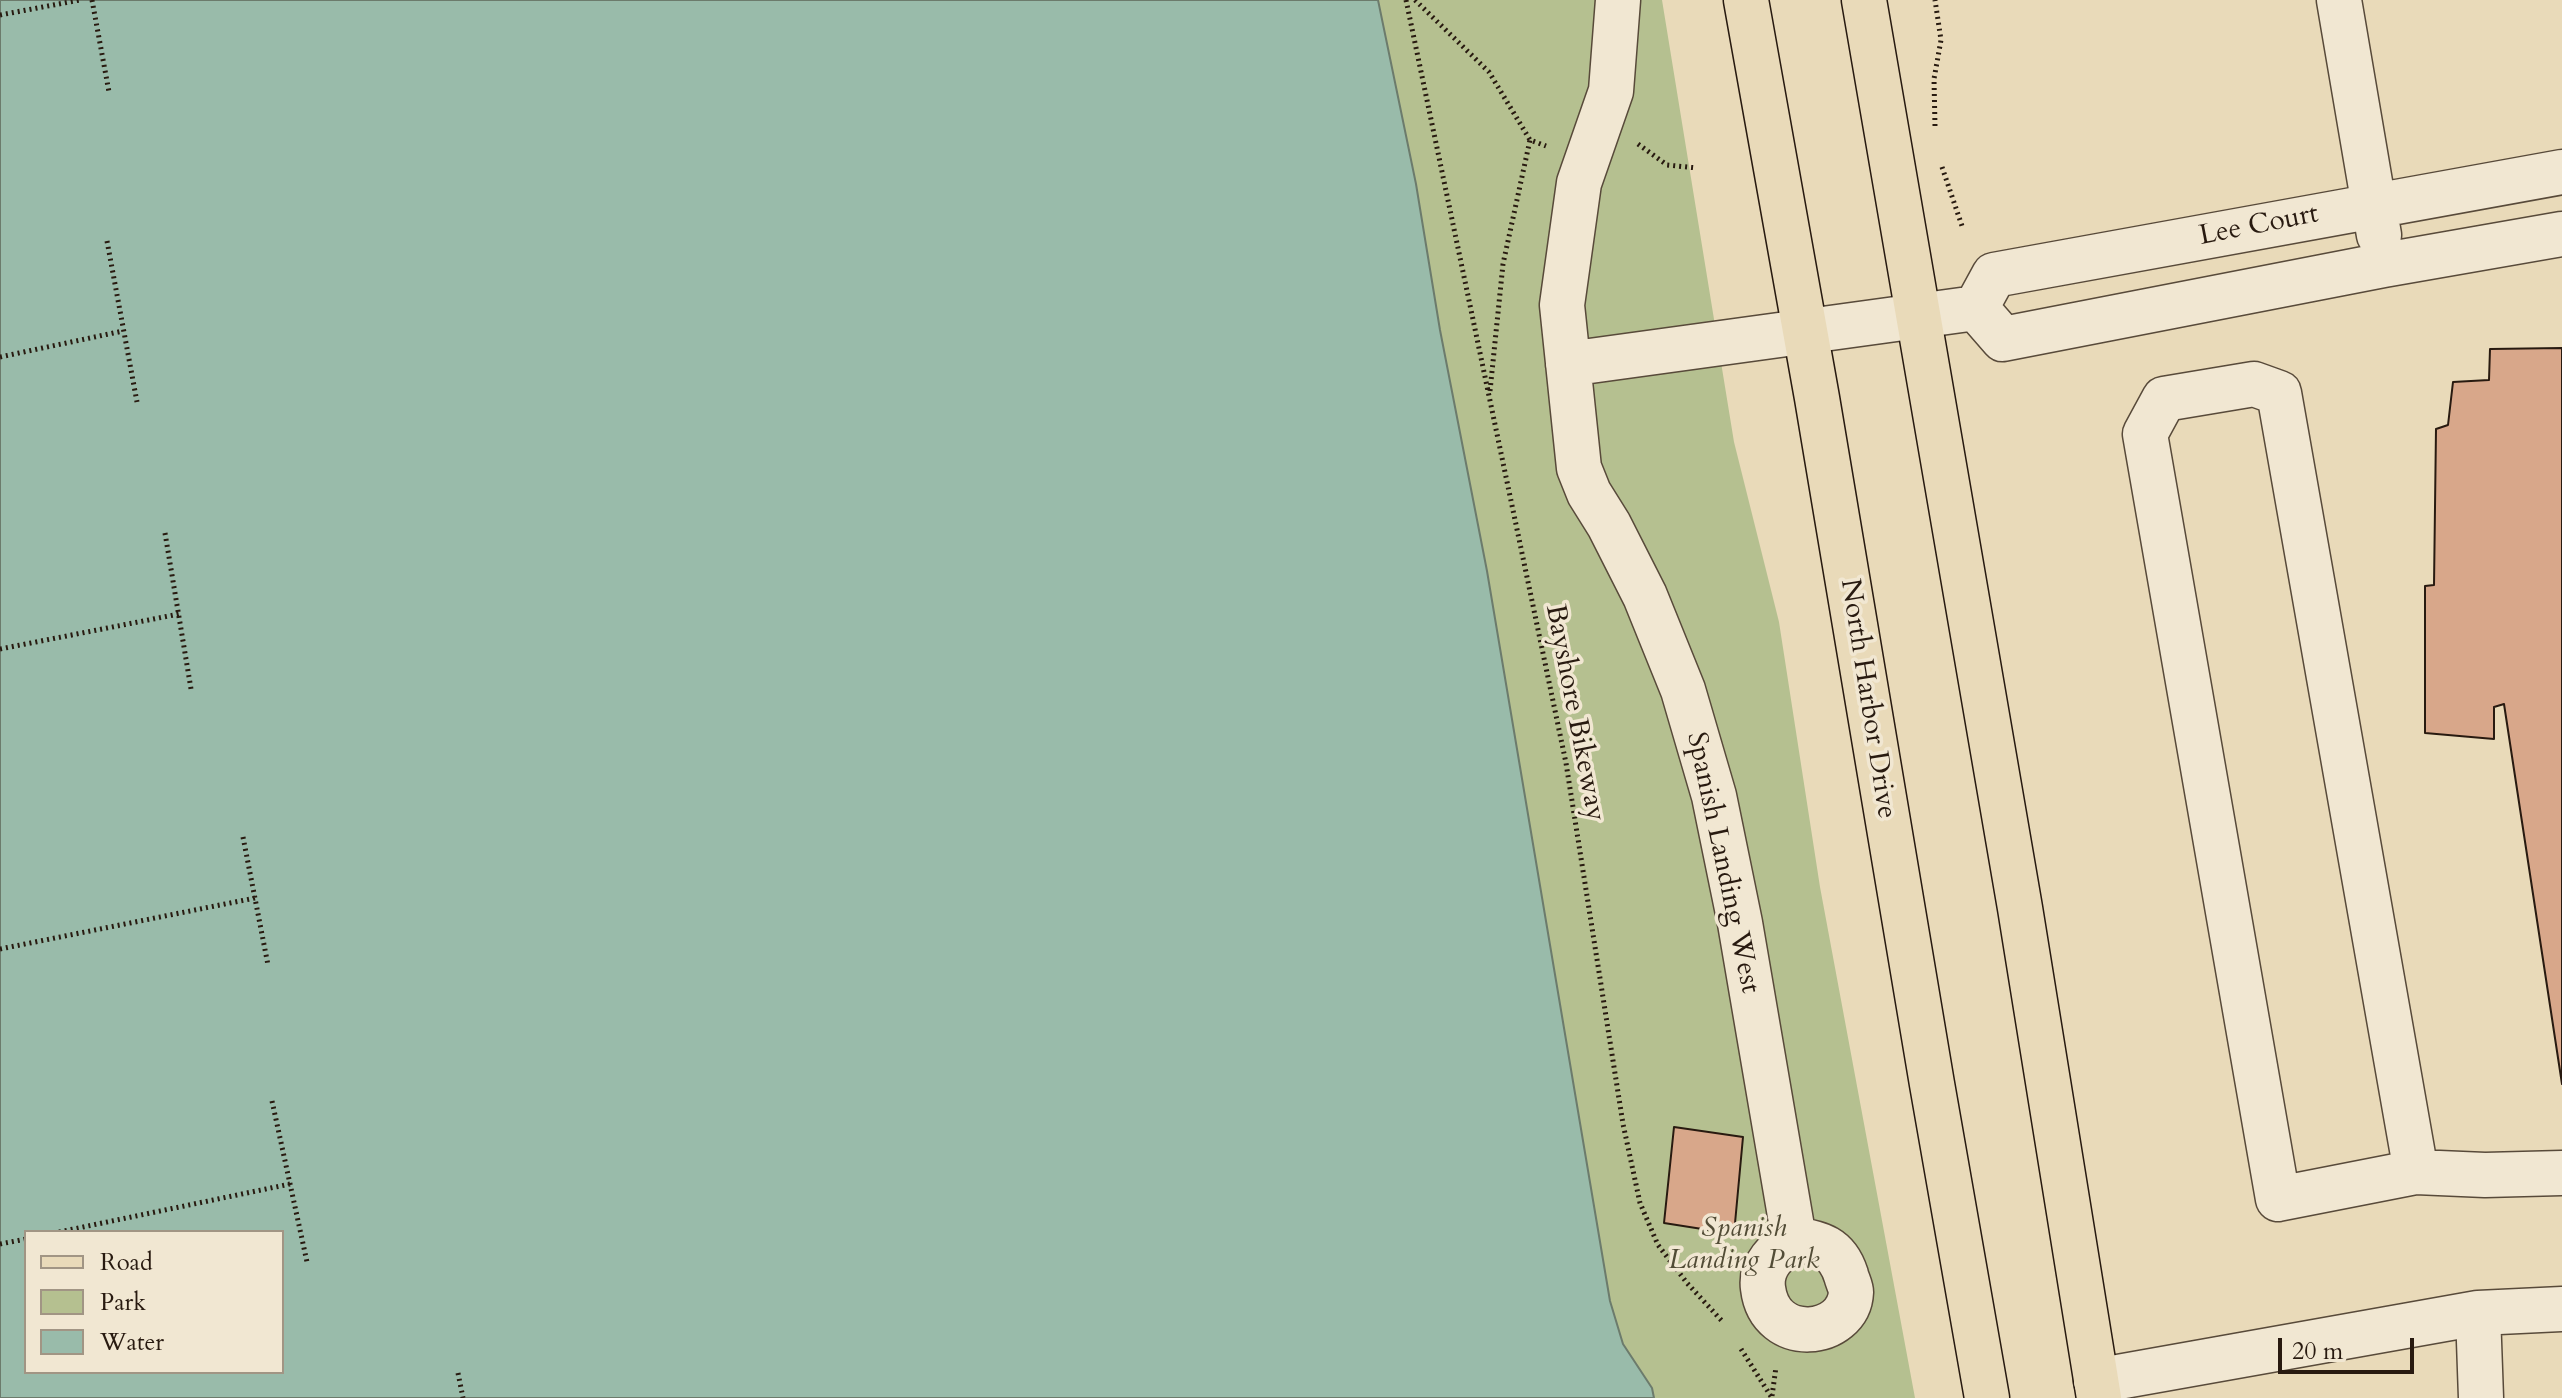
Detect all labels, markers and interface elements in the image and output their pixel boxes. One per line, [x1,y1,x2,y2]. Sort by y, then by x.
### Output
street label: Lee Court [2196,198,2322,254]
street label: North Harbor Drive [1831,577,1903,821]
street label: Bayshore Bikeway [1537,602,1611,824]
street label: Spanish Landing West [1678,730,1766,996]
park label: Spanish Landing Park [1669,1213,1819,1279]
legend [24,1230,284,1374]
text: Road [100,1246,153,1279]
text: Park [100,1286,146,1319]
scale bar [2282,1322,2418,1372]
text: Water [100,1326,164,1359]
text: 20 m [2292,1335,2343,1368]

